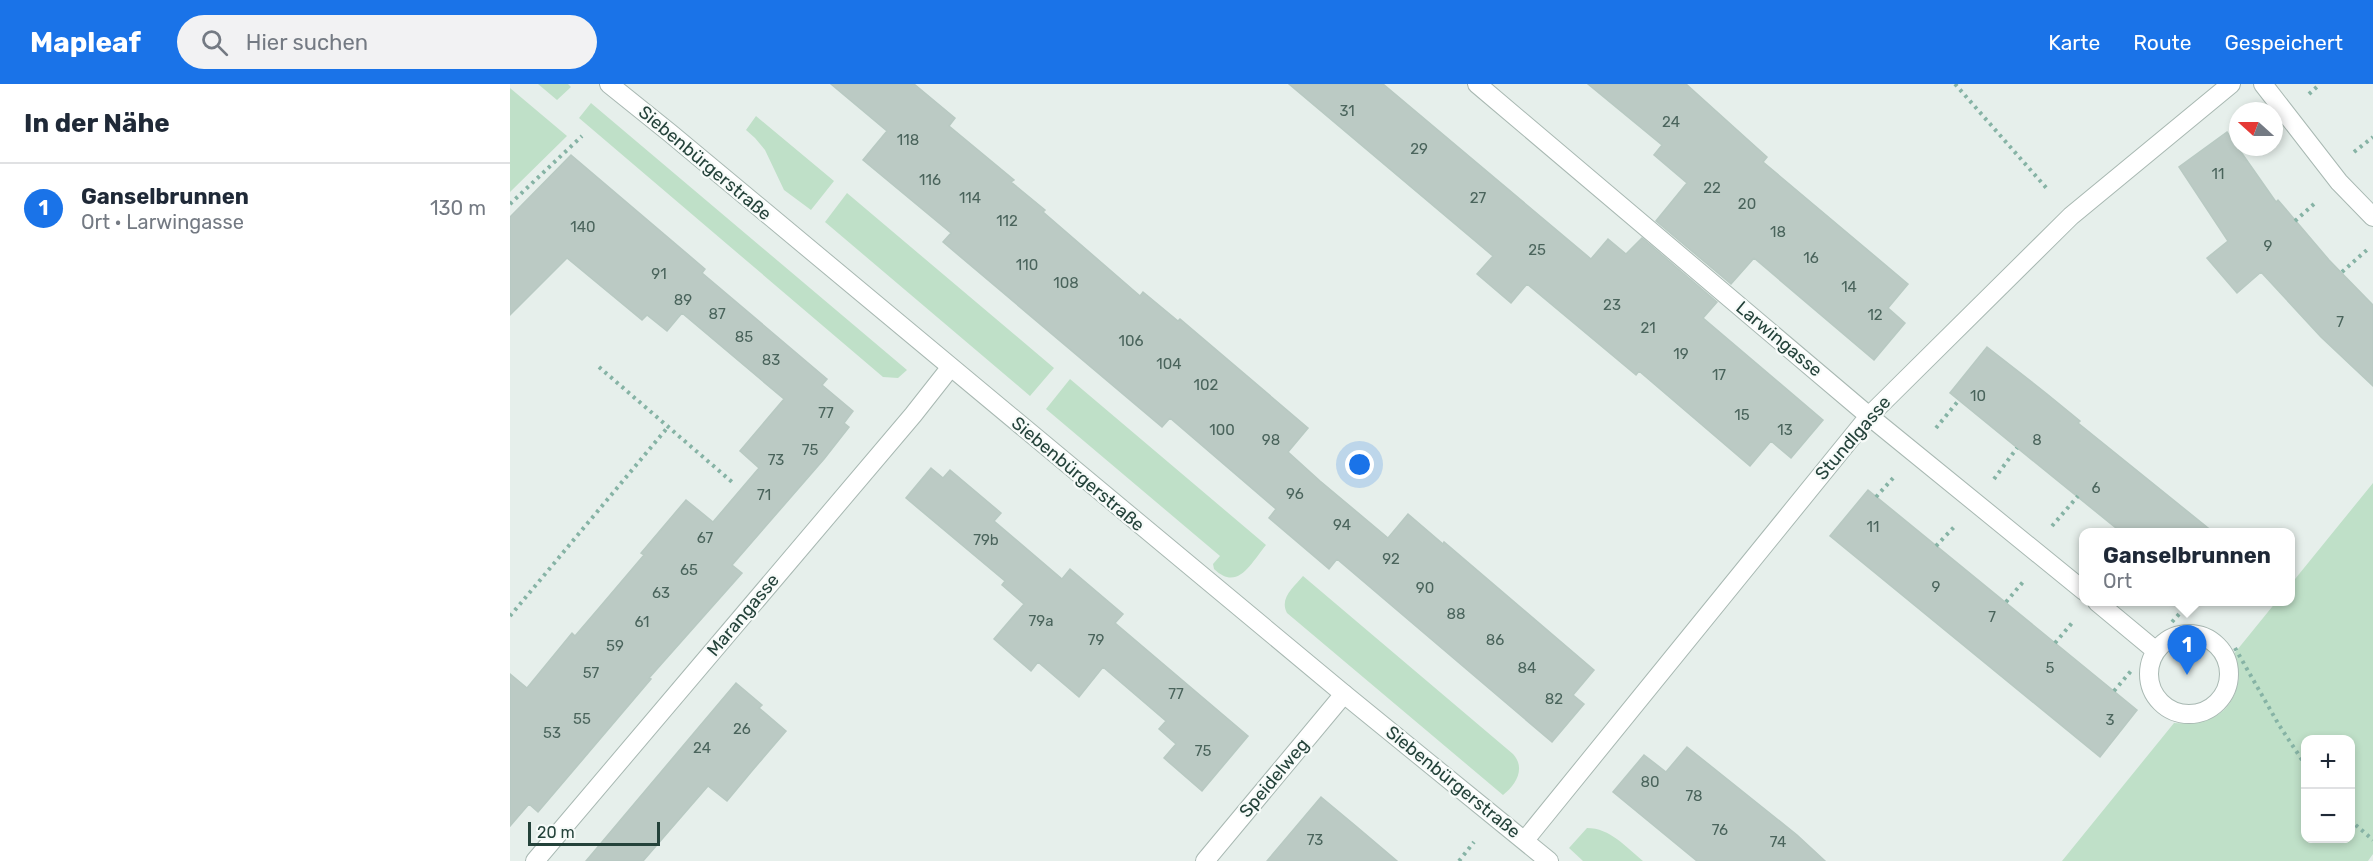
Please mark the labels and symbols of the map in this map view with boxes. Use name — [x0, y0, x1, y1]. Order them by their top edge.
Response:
street label: Siebenbürgerstraße — [634, 101, 776, 225]
house number: 31 — [1339, 102, 1355, 120]
north arrow — [2229, 102, 2283, 156]
house number: 24 — [1662, 113, 1680, 131]
house number: 118 — [897, 131, 919, 149]
house number: 29 — [1410, 140, 1428, 158]
house number: 11 — [2212, 165, 2224, 183]
house number: 116 — [919, 171, 941, 189]
house number: 22 — [1703, 179, 1721, 197]
house number: 114 — [959, 189, 981, 207]
house number: 27 — [1470, 189, 1487, 207]
house number: 20 — [1738, 195, 1756, 213]
house number: 112 — [996, 212, 1018, 230]
house number: 140 — [570, 218, 596, 236]
house number: 18 — [1770, 223, 1786, 241]
house number: 9 — [2264, 237, 2273, 255]
house number: 25 — [1528, 241, 1546, 259]
house number: 16 — [1803, 249, 1819, 267]
house number: 110 — [1016, 256, 1038, 274]
house number: 91 — [651, 265, 667, 283]
house number: 108 — [1053, 274, 1079, 292]
house number: 14 — [1841, 278, 1857, 296]
house number: 89 — [674, 291, 692, 309]
house number: 23 — [1603, 296, 1621, 314]
street label: Larwingasse — [1731, 297, 1827, 381]
house number: 87 — [708, 305, 726, 323]
house number: 12 — [1867, 306, 1883, 324]
house number: 7 — [2336, 313, 2344, 331]
house number: 21 — [1640, 319, 1656, 337]
house number: 85 — [735, 328, 753, 346]
house number: 106 — [1119, 332, 1144, 350]
house number: 19 — [1673, 345, 1689, 363]
house number: 83 — [762, 351, 780, 369]
house number: 104 — [1156, 355, 1182, 373]
house number: 17 — [1712, 366, 1726, 384]
house number: 102 — [1194, 376, 1219, 394]
house number: 10 — [1970, 387, 1986, 405]
street label: Stundlgasse — [1811, 391, 1895, 485]
house number: 77 — [818, 404, 834, 422]
house number: 15 — [1734, 406, 1750, 424]
street label: Siebenbürgerstraße — [1007, 412, 1149, 536]
house number: 100 — [1209, 421, 1235, 439]
house number: 13 — [1777, 421, 1793, 439]
house number: 98 — [1262, 431, 1280, 449]
house number: 8 — [2032, 431, 2042, 449]
house number: 75 — [802, 441, 818, 459]
your location — [1345, 450, 1374, 479]
house number: 73 — [768, 451, 784, 469]
house number: 6 — [2091, 479, 2101, 497]
house number: 96 — [1286, 485, 1304, 503]
house number: 71 — [757, 486, 771, 504]
house number: 94 — [1333, 516, 1351, 534]
house number: 11 — [1867, 518, 1879, 536]
house number: 67 — [697, 529, 713, 547]
house number: 79b — [973, 531, 999, 549]
house number: 92 — [1382, 550, 1400, 568]
house number: 65 — [680, 561, 698, 579]
street label: Marangasse — [702, 569, 784, 661]
house number: 9 — [1932, 578, 1941, 596]
house number: 90 — [1416, 579, 1434, 597]
house number: 63 — [652, 584, 670, 602]
house number: 88 — [1446, 605, 1466, 623]
house number: 7 — [1988, 608, 1996, 626]
house number: 79a — [1029, 612, 1053, 630]
house number: 61 — [634, 613, 650, 631]
pin: 1 — [2168, 626, 2206, 675]
house number: 79 — [1088, 631, 1104, 649]
house number: 86 — [1486, 631, 1504, 649]
house number: 59 — [606, 637, 624, 655]
house number: 84 — [1518, 659, 1536, 677]
house number: 5 — [2046, 659, 2055, 677]
house number: 57 — [583, 664, 600, 682]
house number: 77 — [1168, 685, 1184, 703]
house number: 82 — [1545, 690, 1563, 708]
house number: 55 — [573, 710, 591, 728]
house number: 3 — [2105, 711, 2115, 729]
house number: 26 — [733, 720, 751, 738]
street label: Siebenbürgerstraße — [1381, 721, 1525, 843]
house number: 53 — [543, 724, 561, 742]
street label: Speidelweg — [1235, 734, 1313, 822]
house number: 24 — [693, 739, 711, 757]
house number: 75 — [1195, 742, 1211, 760]
house number: 80 — [1640, 773, 1660, 791]
house number: 78 — [1685, 787, 1703, 805]
scale bar — [528, 819, 660, 846]
house number: 76 — [1712, 821, 1728, 839]
house number: 73 — [1307, 831, 1323, 849]
house number: 74 — [1770, 833, 1786, 851]

